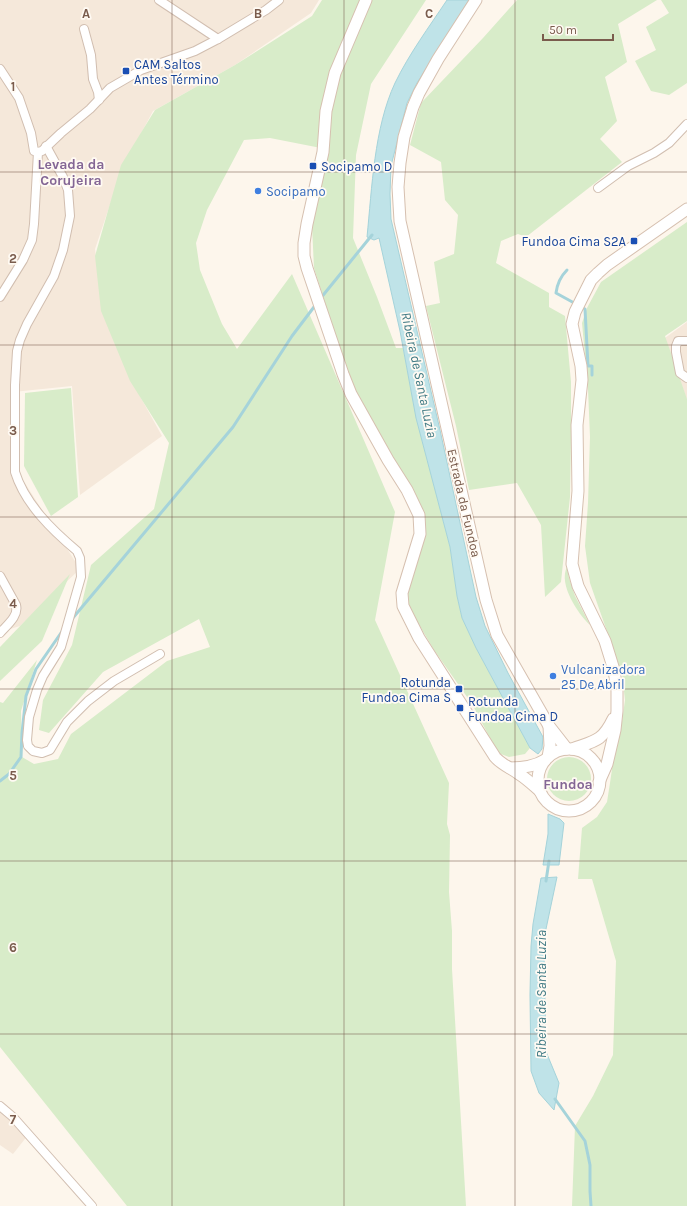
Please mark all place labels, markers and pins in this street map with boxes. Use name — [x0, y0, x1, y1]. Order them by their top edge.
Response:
place label: CAM Saltos Antes Término — [134, 57, 219, 87]
marker: CAM Saltos Antes Término — [121, 66, 131, 76]
place label: Socipamo D — [321, 159, 392, 174]
marker: Socipamo D — [308, 161, 318, 171]
place label: Socipamo — [266, 184, 326, 199]
marker: Socipamo — [253, 186, 263, 196]
place label: Fundoa Cima S2A — [522, 234, 627, 249]
marker: Fundoa Cima S2A — [629, 236, 639, 246]
place label: Vulcanizadora 25 De Abril — [561, 662, 645, 692]
marker: Vulcanizadora 25 De Abril — [548, 671, 558, 681]
place label: Rotunda Fundoa Cima S — [362, 675, 451, 705]
marker: Rotunda Fundoa Cima S — [454, 684, 464, 694]
place label: Rotunda Fundoa Cima D — [468, 694, 558, 724]
marker: Rotunda Fundoa Cima D — [455, 703, 465, 713]

